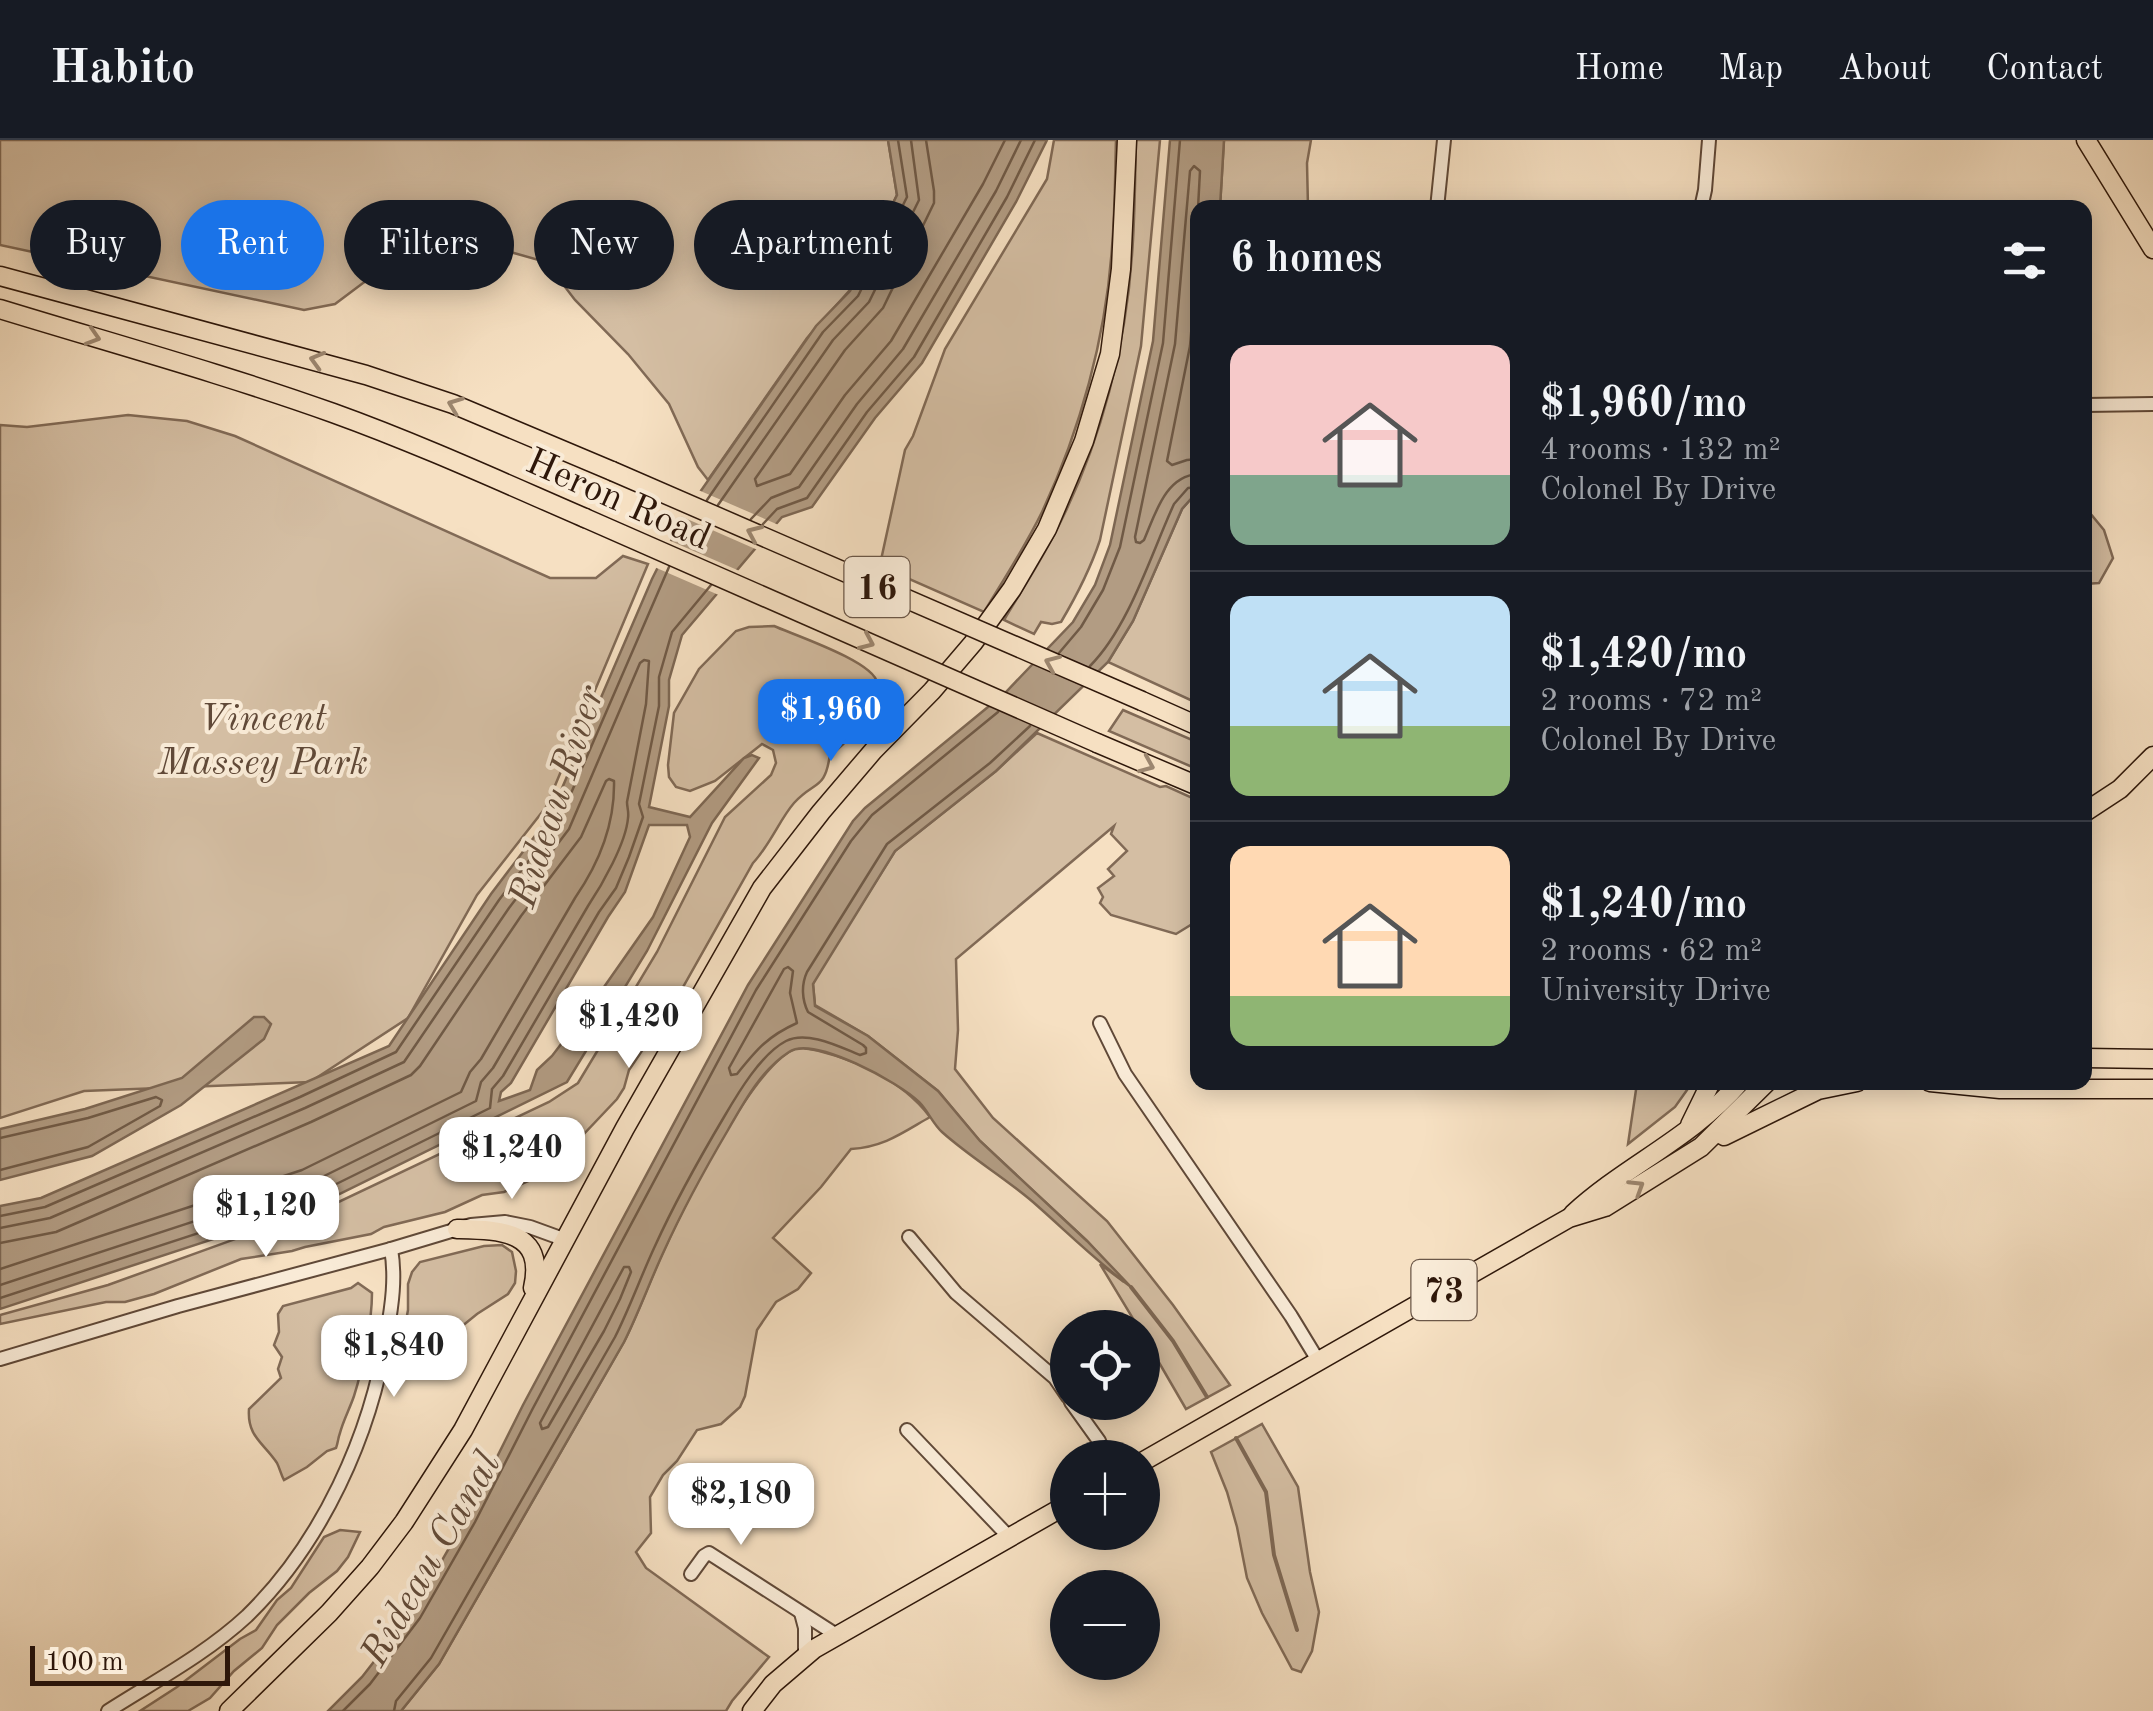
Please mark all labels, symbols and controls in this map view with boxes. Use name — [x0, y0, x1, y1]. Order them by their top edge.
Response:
text: Habito — [50, 45, 195, 93]
text: Home — [1575, 52, 1664, 87]
text: Map — [1719, 52, 1783, 87]
text: About — [1838, 52, 1931, 87]
text: Contact — [1986, 52, 2103, 87]
chip: Buy — [30, 200, 161, 290]
chip: Rent — [181, 200, 324, 290]
chip: Filters — [344, 200, 514, 290]
chip: New — [534, 200, 674, 290]
chip: Apartment — [694, 200, 928, 290]
icon: filters — [1997, 233, 2052, 288]
text: 6 homes — [1230, 239, 1382, 281]
one-way arrow — [84, 325, 101, 346]
one-way arrow — [308, 351, 326, 372]
text: $1,960/mo — [1540, 384, 1747, 426]
icon: home — [1310, 385, 1430, 505]
one-way arrow — [447, 397, 464, 417]
text: 4 rooms · 132 m² — [1540, 435, 1781, 467]
street label: Heron Road — [520, 443, 716, 558]
text: Colonel By Drive — [1540, 475, 1776, 507]
one-way arrow — [746, 525, 764, 545]
road number: 16 — [844, 557, 910, 617]
one-way arrow — [857, 630, 875, 650]
text: $1,420/mo — [1540, 635, 1747, 677]
icon: home — [1310, 636, 1430, 756]
one-way arrow — [1044, 655, 1062, 675]
pin: $1,960 — [750, 679, 912, 764]
water label: Rideau River — [504, 681, 614, 914]
text: 2 rooms · 72 m² — [1540, 686, 1762, 718]
text: $1,960 — [780, 695, 882, 727]
park label: Vincent Massey Park — [157, 701, 368, 783]
text: Colonel By Drive — [1540, 726, 1776, 758]
one-way arrow — [1137, 753, 1155, 773]
text: $1,240/mo — [1540, 885, 1747, 927]
icon: home — [1310, 886, 1430, 1006]
text: 2 rooms · 62 m² — [1540, 936, 1762, 968]
text: University Drive — [1540, 976, 1771, 1008]
pin: $1,420 — [548, 986, 710, 1071]
text: $1,420 — [578, 1002, 680, 1034]
pin: $1,240 — [431, 1117, 593, 1202]
text: $1,240 — [461, 1133, 563, 1165]
pin: $1,120 — [185, 1175, 347, 1260]
one-way arrow — [1626, 1180, 1644, 1199]
text: $1,120 — [215, 1191, 317, 1223]
road number: 73 — [1412, 1260, 1476, 1320]
map controls — [1050, 1310, 1160, 1680]
button: locate — [1050, 1310, 1160, 1420]
pin: $1,840 — [313, 1315, 475, 1400]
text: $1,840 — [343, 1331, 445, 1363]
button: + — [1050, 1440, 1160, 1550]
water label: Rideau Canal — [355, 1446, 510, 1675]
pin: $2,180 — [660, 1463, 822, 1548]
text: $2,180 — [690, 1479, 792, 1511]
button: − — [1050, 1570, 1160, 1680]
scale bar — [30, 1641, 230, 1686]
text: 100 m — [45, 1649, 124, 1677]

